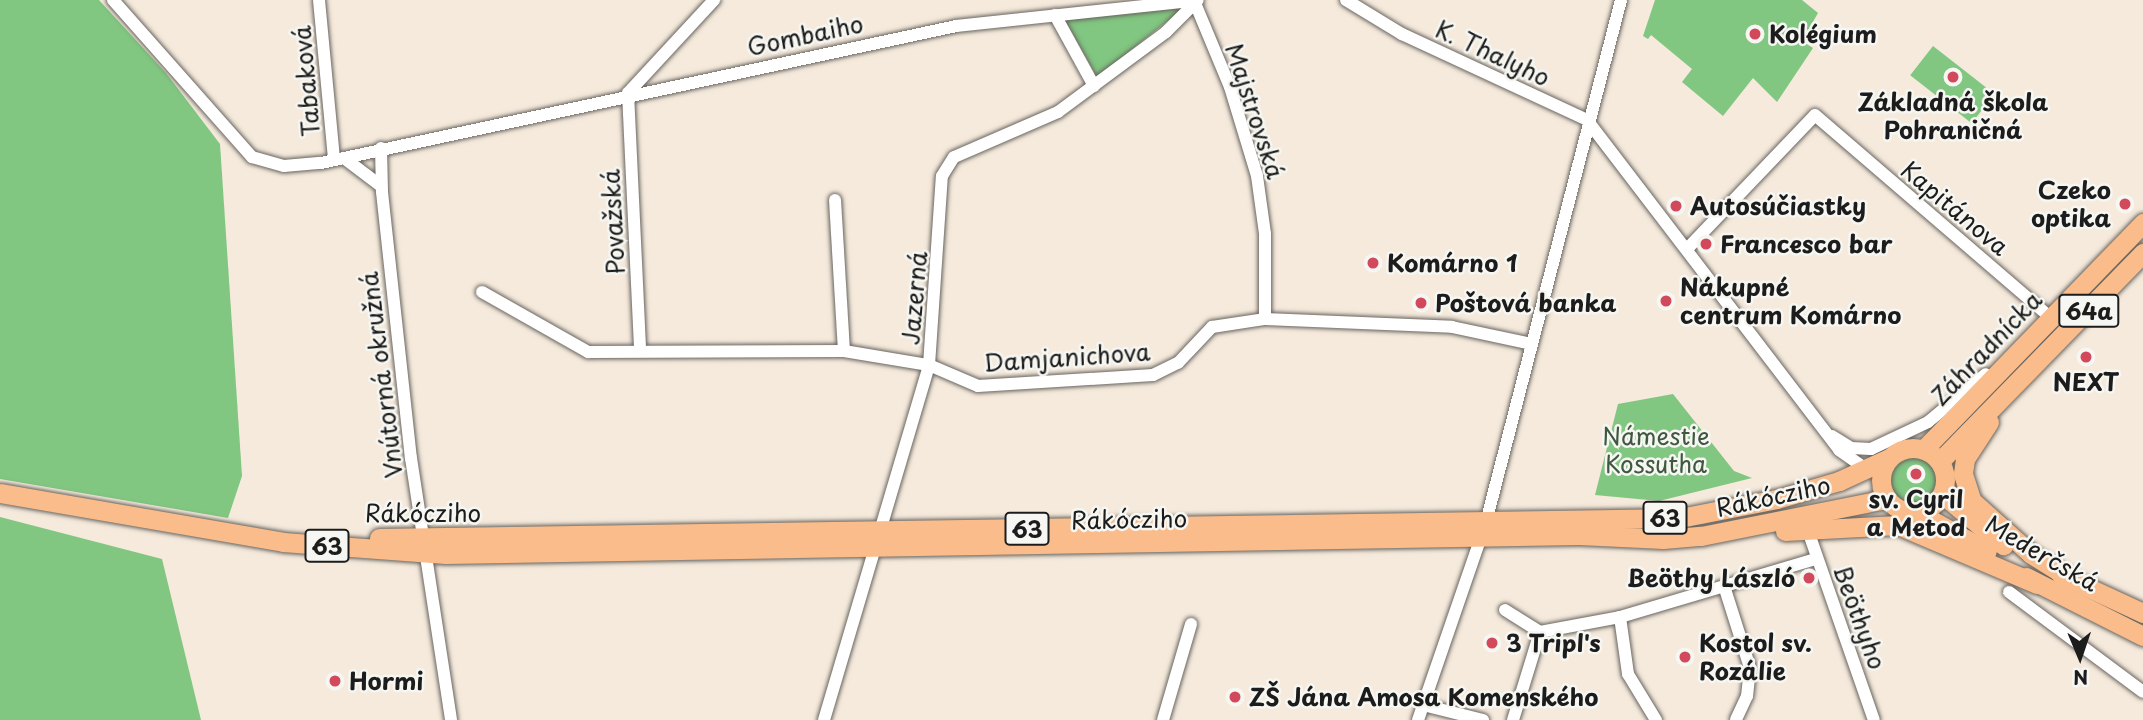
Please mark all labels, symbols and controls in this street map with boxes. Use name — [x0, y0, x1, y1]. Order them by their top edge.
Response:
street label: Gombaiho — [744, 9, 866, 61]
street label: K. Thalyho — [1431, 14, 1555, 92]
place label: Kolégium — [1769, 20, 1877, 48]
street label: Tabaková — [287, 24, 325, 138]
marker: Kolégium — [1747, 26, 1763, 42]
street label: Majstrovská — [1220, 40, 1290, 182]
marker: Základná škola Pohraničná — [1945, 69, 1961, 85]
place label: Základná škola Pohraničná — [1858, 88, 2048, 144]
street label: Kapitánova — [1895, 155, 2015, 261]
street label: Považská — [596, 168, 630, 276]
place label: Czeko optika — [2031, 176, 2111, 232]
place label: Autosúčiastky — [1690, 192, 1866, 220]
marker: Czeko optika — [2117, 196, 2133, 212]
marker: Autosúčiastky — [1668, 198, 1684, 214]
place label: Francesco bar — [1720, 230, 1891, 258]
marker: Francesco bar — [1698, 236, 1714, 252]
place label: Komárno 1 — [1387, 249, 1518, 277]
street label: Jazerná — [896, 250, 932, 346]
marker: Komárno 1 — [1365, 255, 1381, 271]
street label: Vnútorná okružná — [354, 271, 408, 479]
place label: Nákupné centrum Komárno — [1680, 273, 1901, 329]
street label: Záhradnícka — [1925, 285, 2047, 411]
place label: Poštová banka — [1435, 289, 1616, 317]
road number: 64a — [2058, 292, 2120, 330]
marker: Nákupné centrum Komárno — [1658, 293, 1674, 309]
marker: Poštová banka — [1413, 295, 1429, 311]
street label: Damjanichova — [983, 337, 1151, 377]
marker: NEXT — [2078, 349, 2094, 365]
place label: NEXT — [2053, 368, 2119, 396]
park label: Námestie Kossutha — [1602, 422, 1710, 478]
marker: sv. Cyril a Metod — [1908, 466, 1924, 482]
street label: Rákócziho — [1713, 470, 1833, 522]
place label: sv. Cyril a Metod — [1866, 485, 1966, 541]
road number: 63 — [1642, 498, 1688, 538]
street label: Rákócziho — [365, 499, 481, 527]
street label: Rákócziho — [1071, 504, 1187, 534]
road number: 63 — [1004, 509, 1050, 548]
street label: Mederčská — [1980, 509, 2104, 597]
road number: 63 — [304, 526, 350, 566]
street label: Beöthyho — [1828, 561, 1892, 673]
place label: Beöthy László — [1626, 564, 1795, 592]
marker: Beöthy László — [1801, 570, 1817, 586]
north arrow — [2045, 622, 2115, 692]
place label: 3 Tripl's — [1506, 629, 1602, 657]
place label: Kostol sv. Rozálie — [1699, 629, 1813, 685]
marker: 3 Tripl's — [1484, 635, 1500, 651]
marker: Kostol sv. Rozálie — [1677, 649, 1693, 665]
text: N — [2073, 664, 2089, 692]
place label: Hormi — [349, 667, 423, 695]
marker: Hormi — [327, 673, 343, 689]
place label: ZŠ Jána Amosa Komenského — [1249, 683, 1598, 711]
marker: ZŠ Jána Amosa Komenského — [1227, 689, 1243, 705]

